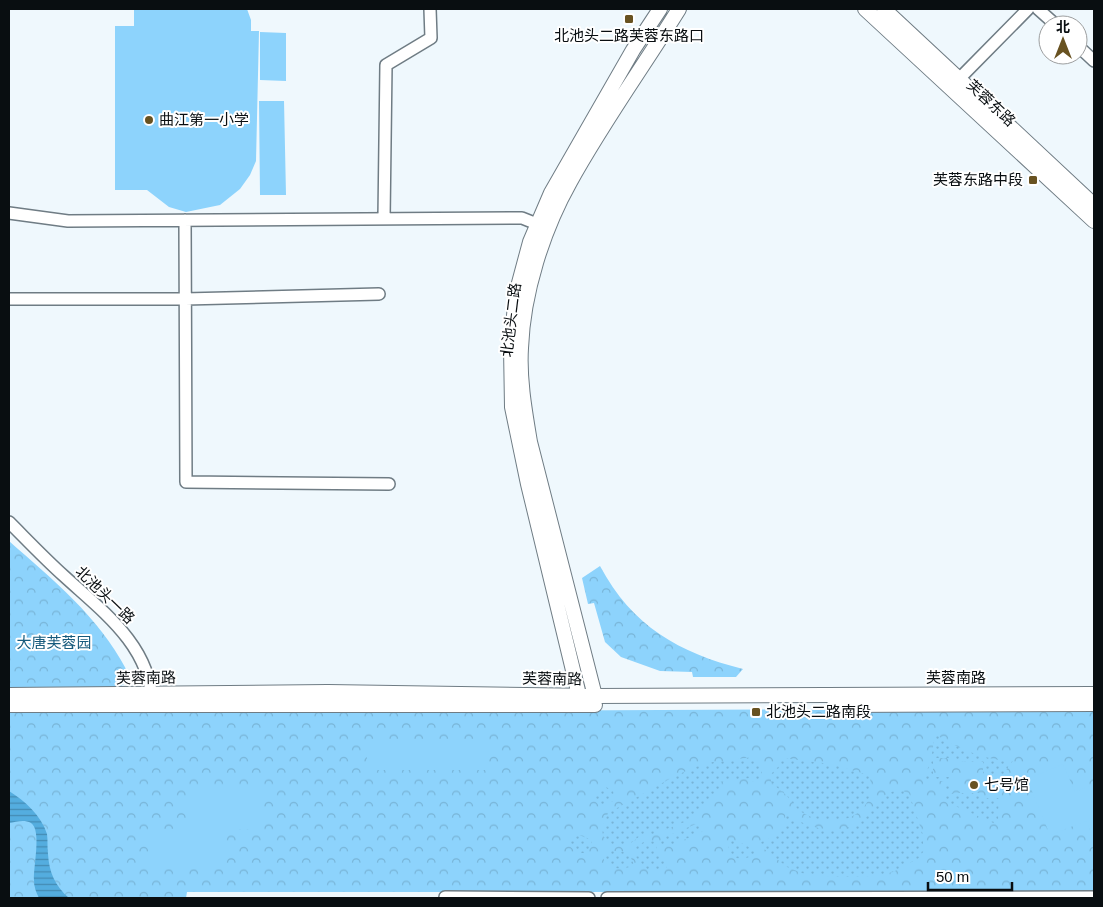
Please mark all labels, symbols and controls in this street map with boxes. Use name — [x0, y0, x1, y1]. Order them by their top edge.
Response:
marker: 北池头二路芙蓉东路口 — [623, 13, 635, 25]
north arrow — [1038, 15, 1088, 65]
text: 北 — [1056, 19, 1070, 35]
place label: 北池头二路芙蓉东路口 — [554, 27, 704, 44]
street label: 芙蓉东路 — [964, 76, 1019, 129]
place label: 曲江第一小学 — [159, 111, 249, 128]
marker: 曲江第一小学 — [143, 114, 155, 126]
place label: 芙蓉东路中段 — [933, 171, 1023, 188]
marker: 芙蓉东路中段 — [1027, 174, 1039, 186]
street label: 北池头二路 — [497, 282, 524, 358]
street label: 北池头一路 — [72, 562, 138, 627]
park label: 大唐芙蓉园 — [16, 634, 92, 651]
street label: 芙蓉南路 — [116, 668, 176, 687]
street label: 芙蓉南路 — [522, 669, 582, 688]
street label: 芙蓉南路 — [926, 669, 986, 686]
place label: 北池头二路南段 — [766, 703, 871, 720]
marker: 北池头二路南段 — [750, 706, 762, 718]
place label: 七号馆 — [984, 776, 1029, 793]
marker: 七号馆 — [968, 779, 980, 791]
scale bar — [928, 860, 1012, 892]
text: 50 m — [936, 868, 969, 885]

